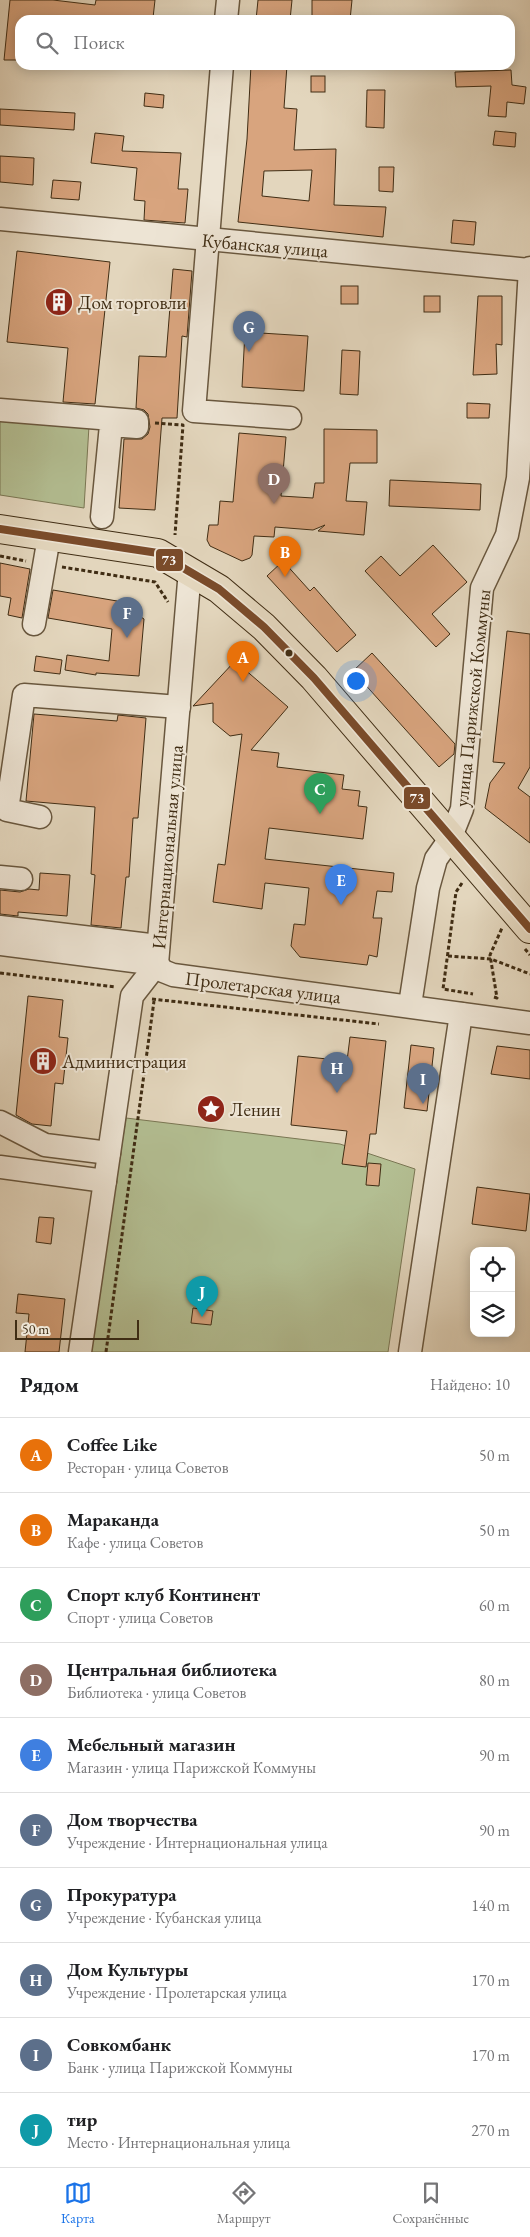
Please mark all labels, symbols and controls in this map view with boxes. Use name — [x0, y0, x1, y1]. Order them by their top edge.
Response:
search box — [15, 15, 515, 70]
icon: search — [33, 29, 61, 57]
text: Поиск — [73, 30, 125, 55]
street label: Кубанская улица — [201, 228, 330, 264]
building icon: Дом торговли — [44, 287, 74, 317]
place label: Дом торговли — [78, 290, 186, 315]
pin: G — [233, 311, 265, 352]
pin: D — [258, 463, 290, 504]
pin: B — [269, 536, 301, 577]
line badge: 73 — [155, 548, 184, 572]
text: 73 — [162, 551, 176, 569]
street label: улица Парижской Коммуны — [449, 588, 496, 808]
pin: F — [111, 597, 143, 638]
pin: A — [227, 641, 259, 682]
unlabelled marker — [284, 648, 294, 658]
your location — [343, 668, 369, 694]
street label: Интернациональная улица — [146, 743, 189, 950]
pin: C — [304, 773, 336, 814]
line badge: 73 — [403, 786, 431, 810]
text: 73 — [410, 789, 424, 807]
pin: E — [325, 864, 357, 905]
street label: Пролетарская улица — [184, 966, 343, 1010]
building icon: Администрация — [28, 1046, 58, 1076]
place label: Администрация — [61, 1049, 187, 1074]
pin: H — [321, 1052, 353, 1093]
pin: I — [407, 1063, 439, 1104]
place icon: Ленин — [196, 1094, 226, 1124]
place label: Ленин — [230, 1097, 281, 1122]
map controls — [470, 1247, 515, 1337]
button: locate — [470, 1247, 515, 1292]
pin: J — [186, 1276, 218, 1317]
button: layers — [470, 1292, 515, 1337]
scale bar — [15, 1317, 139, 1340]
text: 50 m — [22, 1320, 49, 1338]
text: Рядом — [20, 1371, 79, 1398]
text: Найдено: 10 — [430, 1374, 510, 1395]
text: Coffee Like — [67, 1432, 157, 1457]
text: A — [30, 1445, 42, 1466]
text: 50 m — [479, 1445, 510, 1466]
text: Ресторан · улица Советов — [67, 1457, 229, 1478]
text: Мараканда — [67, 1507, 159, 1532]
text: B — [31, 1520, 41, 1541]
text: 50 m — [479, 1520, 510, 1541]
text: Кафе · улица Советов — [67, 1532, 203, 1553]
text: Спорт клуб Континент — [67, 1582, 260, 1607]
text: C — [30, 1595, 42, 1616]
text: 60 m — [479, 1595, 510, 1616]
text: Спорт · улица Советов — [67, 1607, 213, 1628]
text: Центральная библиотека — [67, 1657, 277, 1682]
text: D — [30, 1670, 42, 1691]
text: 80 m — [479, 1670, 510, 1691]
text: Библиотека · улица Советов — [67, 1682, 246, 1703]
text: Мебельный магазин — [67, 1732, 236, 1757]
text: E — [31, 1745, 41, 1766]
text: 90 m — [479, 1745, 510, 1766]
text: Магазин · улица Парижской Коммуны — [67, 1757, 316, 1778]
text: Дом творчества — [67, 1807, 198, 1832]
text: F — [32, 1820, 40, 1841]
text: 90 m — [479, 1820, 510, 1841]
text: Учреждение · Интернациональная улица — [67, 1832, 328, 1853]
text: Прокуратура — [67, 1882, 177, 1907]
text: G — [30, 1895, 42, 1916]
text: 140 m — [471, 1895, 510, 1916]
text: Учреждение · Кубанская улица — [67, 1907, 262, 1928]
text: Дом Культуры — [67, 1957, 189, 1982]
text: H — [30, 1970, 42, 1991]
text: 170 m — [471, 1970, 510, 1991]
text: Учреждение · Пролетарская улица — [67, 1982, 287, 2003]
text: Совкомбанк — [67, 2032, 171, 2057]
text: I — [33, 2045, 39, 2066]
text: 170 m — [471, 2045, 510, 2066]
text: Банк · улица Парижской Коммуны — [67, 2057, 293, 2078]
text: тир — [67, 2107, 97, 2132]
text: J — [33, 2120, 39, 2141]
text: 270 m — [471, 2120, 510, 2141]
text: Место · Интернациональная улица — [67, 2132, 290, 2153]
tab: Карта — [61, 2179, 95, 2227]
tab: Маршрут — [217, 2179, 270, 2227]
tab: Сохранённые — [393, 2179, 469, 2227]

